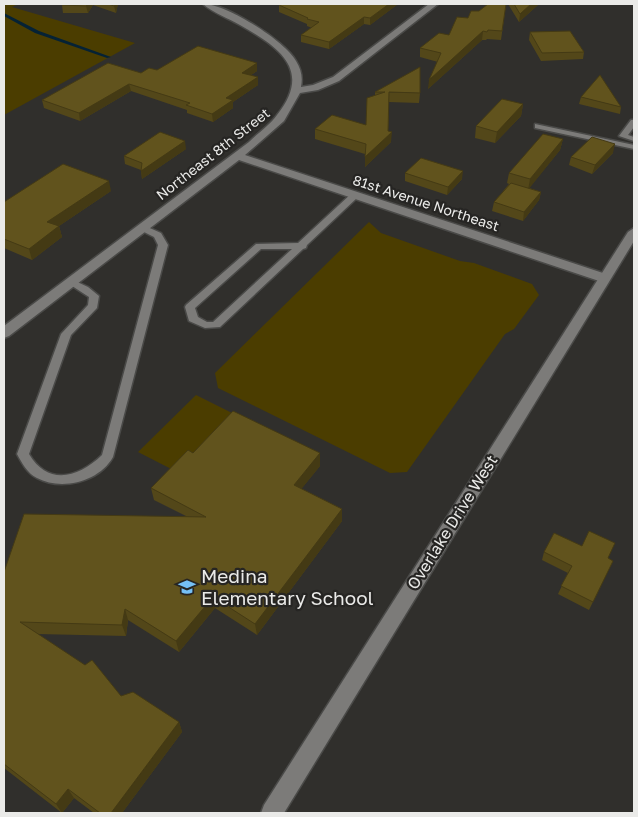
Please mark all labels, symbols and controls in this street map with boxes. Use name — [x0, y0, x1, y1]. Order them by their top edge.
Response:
street label: Northeast 8th Street — [153, 104, 273, 203]
street label: 81st Avenue Northeast — [351, 171, 501, 234]
street label: Overlake Drive West — [403, 451, 501, 593]
place label: Medina Elementary School — [201, 564, 374, 609]
school or university icon: Medina Elementary School — [177, 577, 197, 597]

